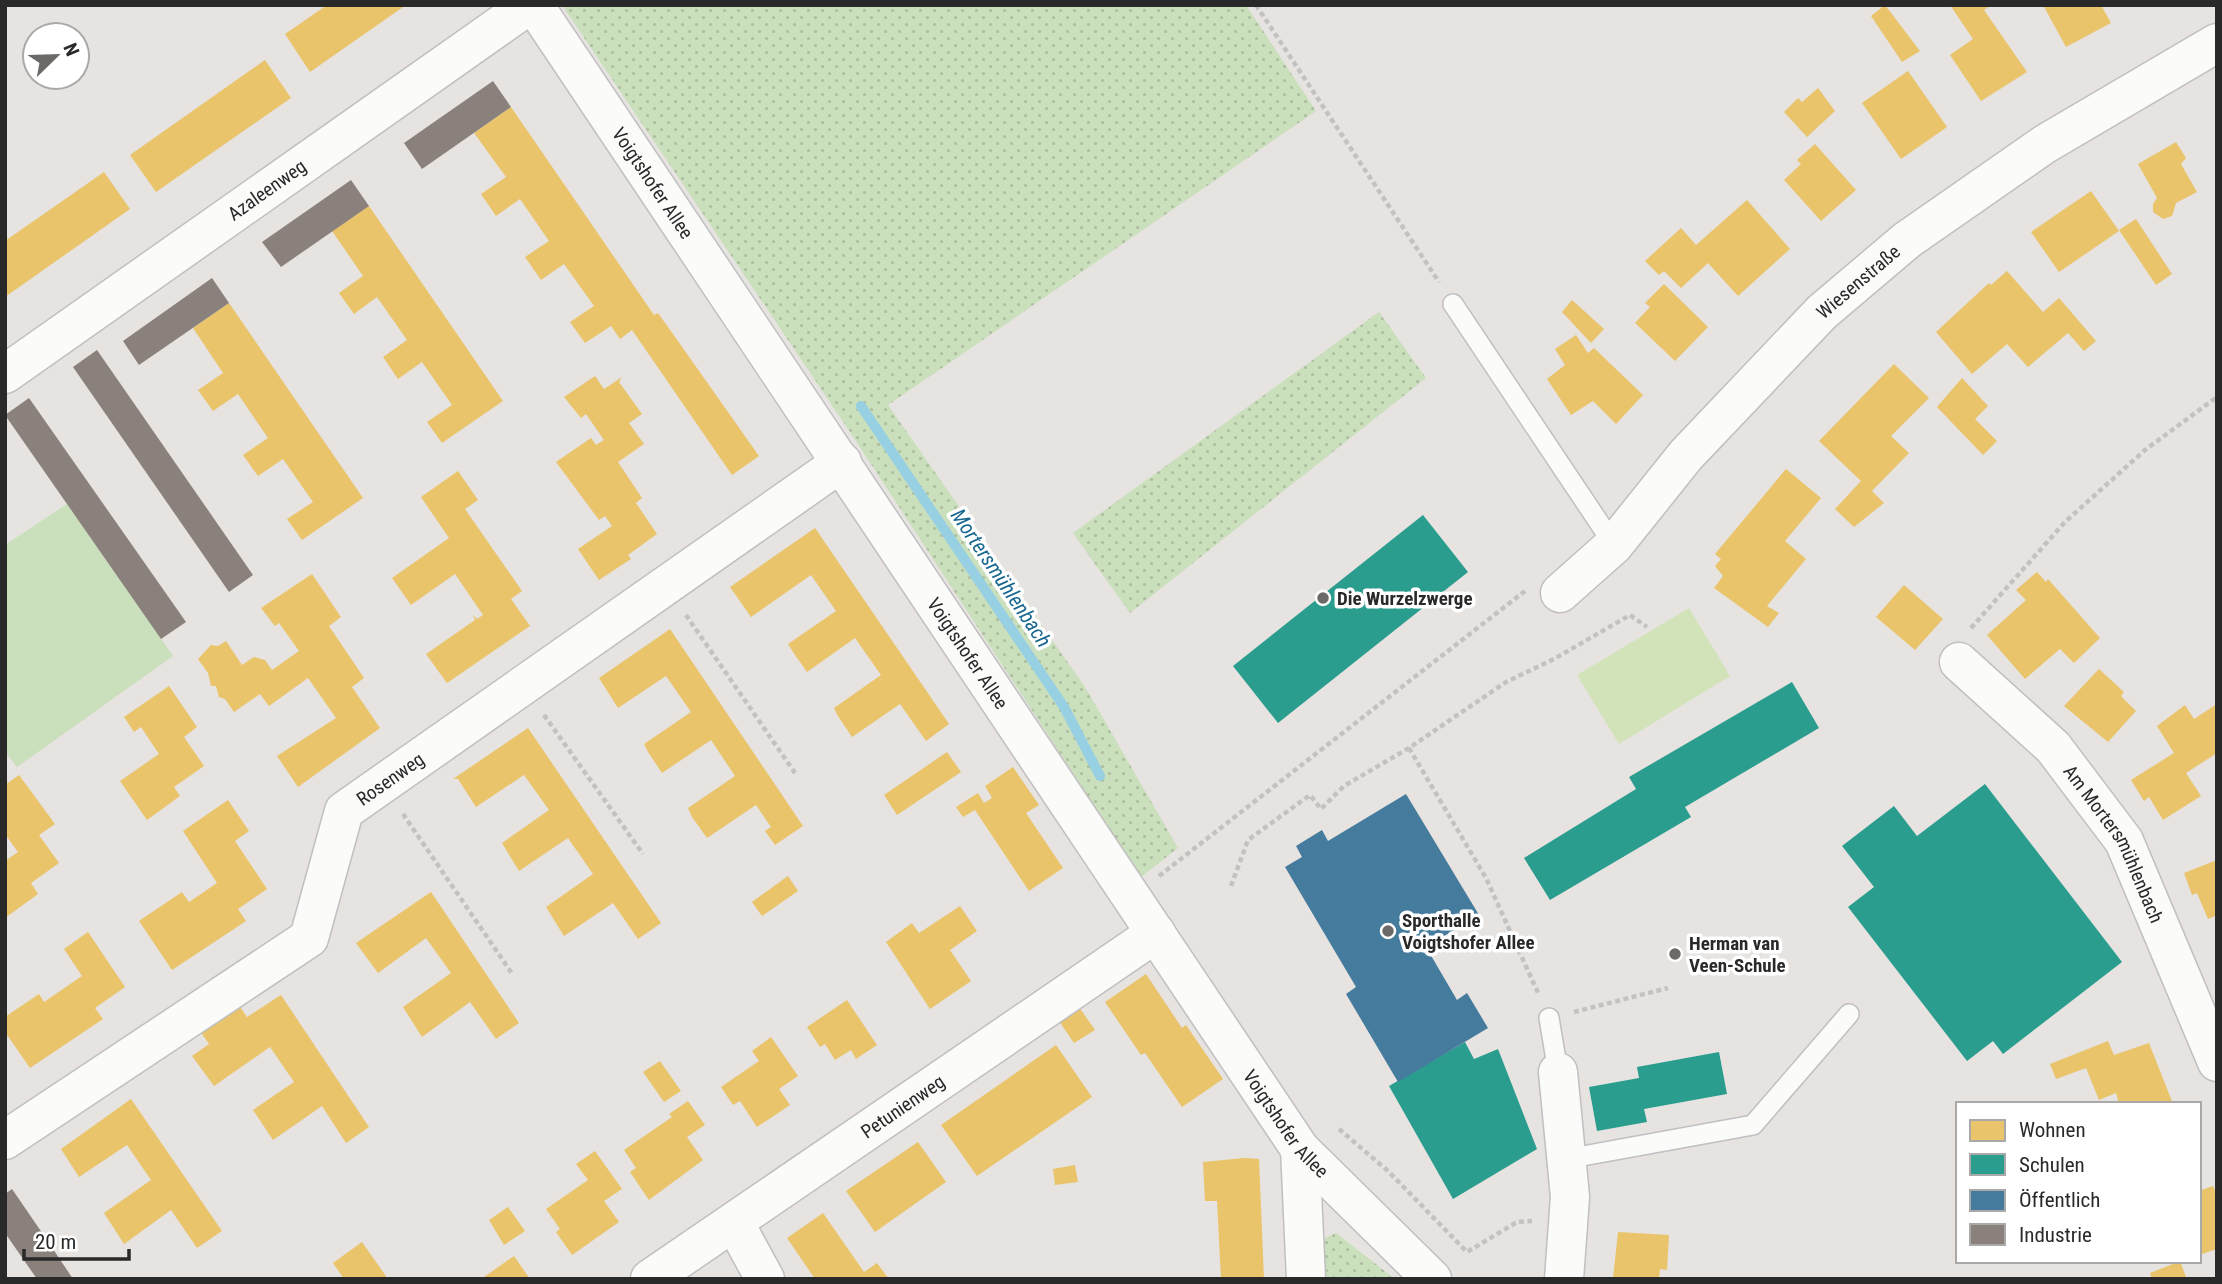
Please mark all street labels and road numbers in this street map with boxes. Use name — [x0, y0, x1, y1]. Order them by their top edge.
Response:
street label: Voigtshofer Allee — [607, 123, 698, 243]
street label: Azaleenweg — [223, 155, 311, 226]
street label: Wiesenstraße — [1812, 240, 1905, 324]
street label: Voigtshofer Allee — [922, 593, 1013, 713]
street label: Rosenweg — [352, 748, 429, 811]
street label: Am Mortersmühlenbach — [2059, 760, 2168, 926]
street label: Voigtshofer Allee — [1238, 1065, 1333, 1183]
street label: Petunienweg — [857, 1070, 949, 1143]

